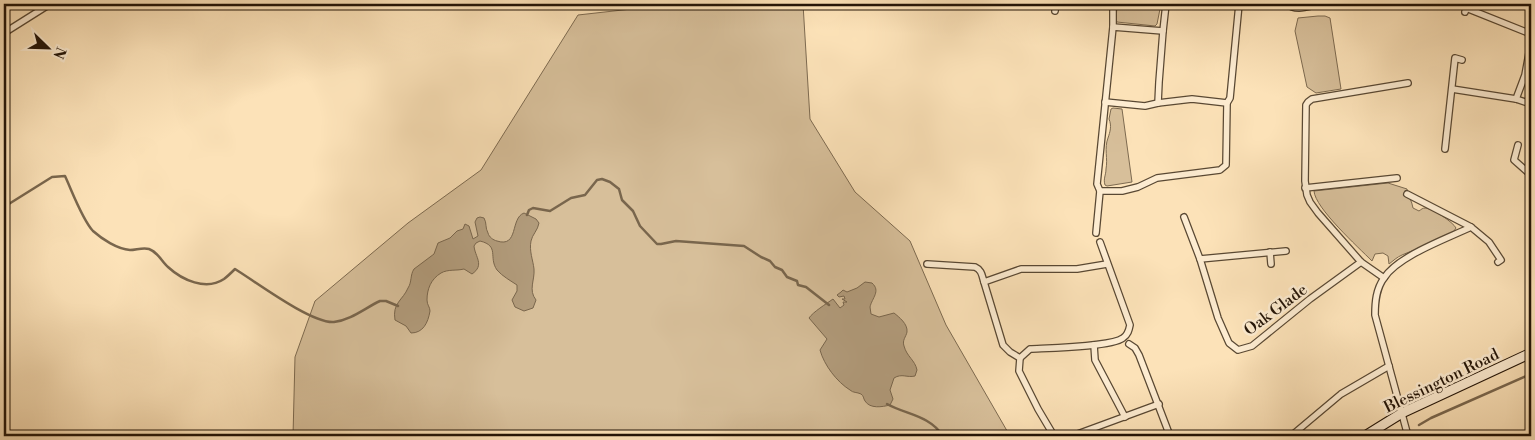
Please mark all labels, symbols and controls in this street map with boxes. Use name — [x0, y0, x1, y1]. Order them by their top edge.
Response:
north arrow — [22, 22, 72, 72]
text: N — [49, 44, 69, 61]
street label: Oak Glade — [1240, 280, 1311, 340]
street label: Blessington Road — [1380, 344, 1502, 418]

